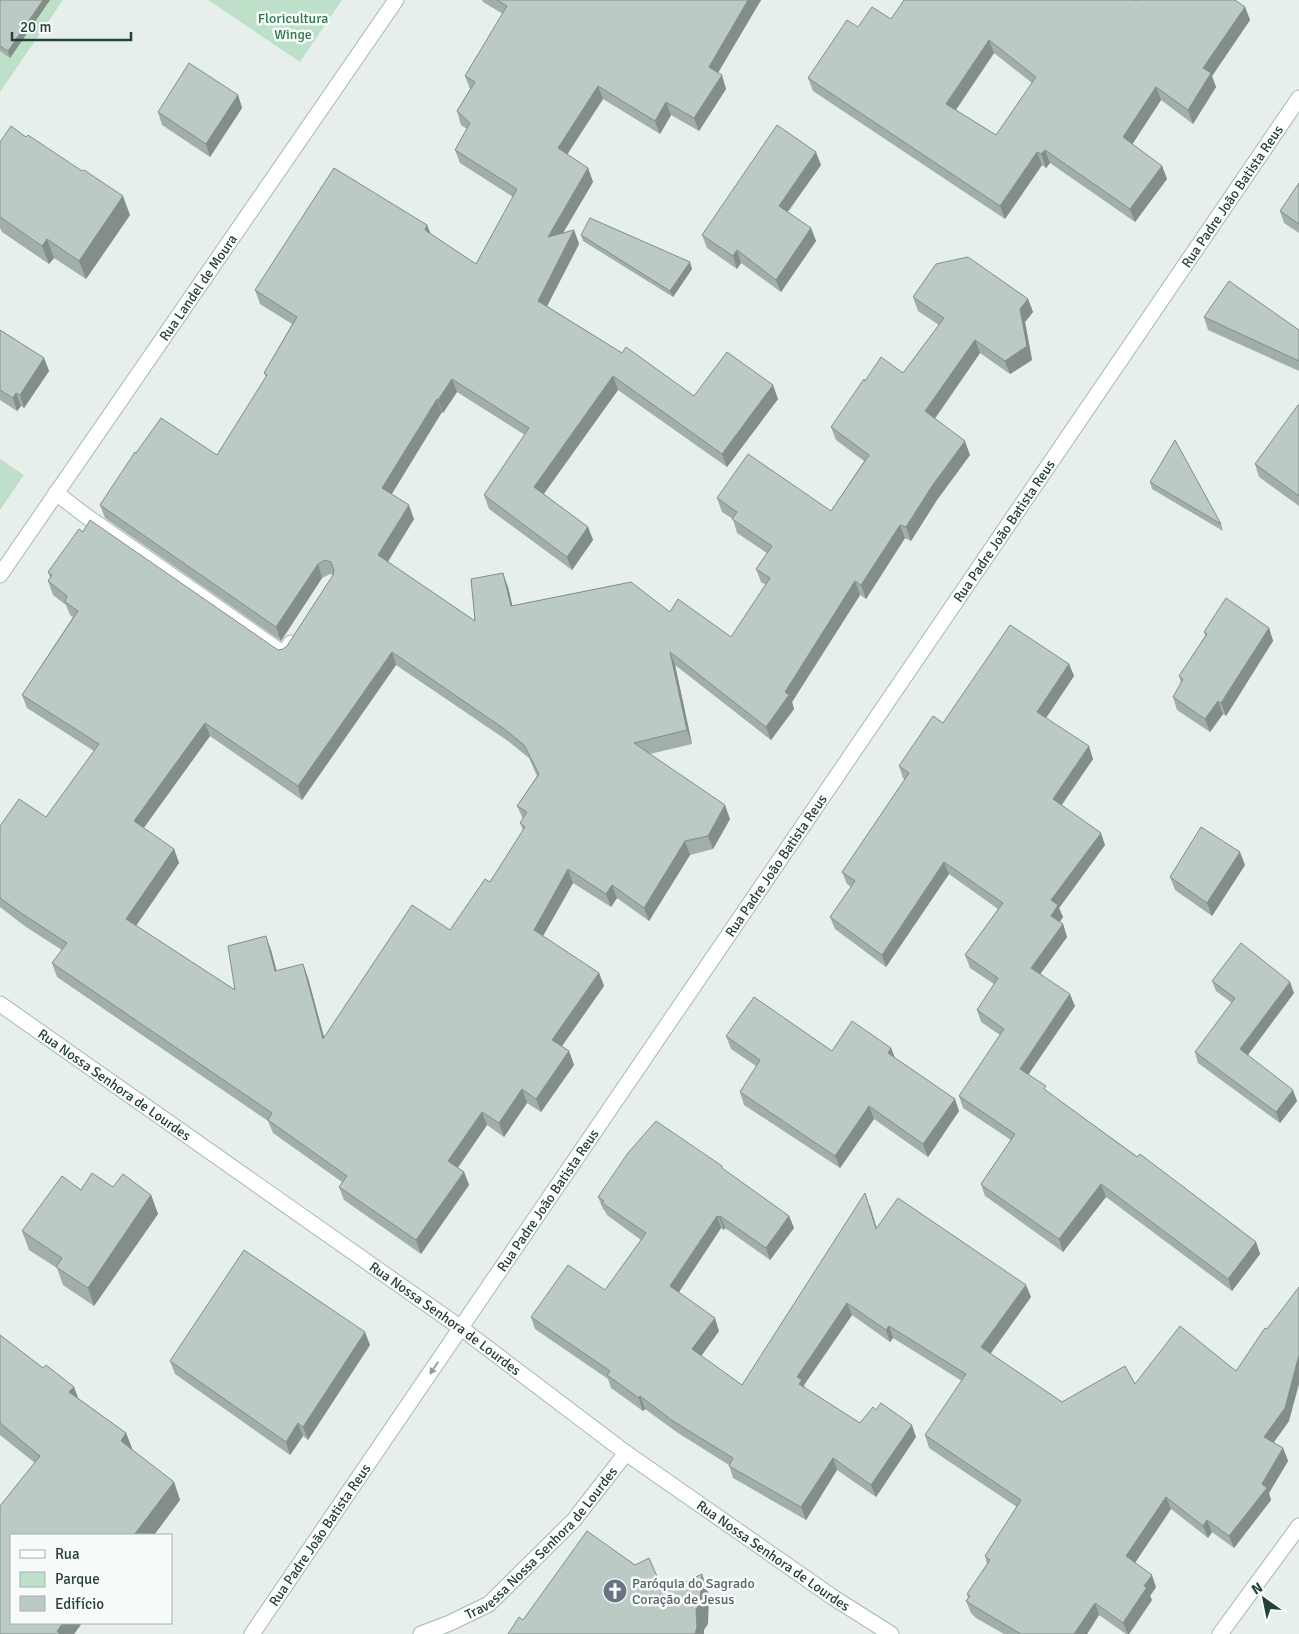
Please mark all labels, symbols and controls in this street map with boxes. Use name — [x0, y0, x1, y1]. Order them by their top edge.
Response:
scale bar — [12, 10, 131, 42]
park label: Floricultura Winge — [258, 10, 328, 43]
text: 20 m — [20, 18, 51, 36]
street label: Rua Padre João Batista Reus — [1178, 122, 1287, 271]
street label: Rua Landel de Moura — [156, 231, 241, 344]
street label: Rua Padre João Batista Reus — [950, 457, 1059, 606]
street label: Rua Padre João Batista Reus — [722, 791, 831, 940]
street label: Rua Nossa Senhora de Lourdes — [35, 1025, 194, 1144]
street label: Rua Padre João Batista Reus — [494, 1126, 603, 1275]
street label: Rua Nossa Senhora de Lourdes — [366, 1258, 524, 1379]
one-way arrow — [429, 1361, 439, 1375]
street label: Rua Padre João Batista Reus — [265, 1461, 375, 1610]
street label: Travessa Nossa Senhora de Lourdes — [462, 1463, 621, 1623]
street label: Rua Nossa Senhora de Lourdes — [693, 1497, 853, 1615]
legend — [10, 1534, 172, 1624]
text: Rua — [55, 1545, 80, 1563]
text: Parque — [55, 1570, 100, 1588]
north arrow — [1239, 1574, 1289, 1624]
place label: Paróquia do Sagrado Coração de Jesus — [632, 1575, 755, 1608]
church icon: Paróquia do Sagrado Coração de Jesus — [602, 1578, 628, 1604]
text: N — [1248, 1579, 1266, 1598]
text: Edifício — [55, 1595, 104, 1613]

